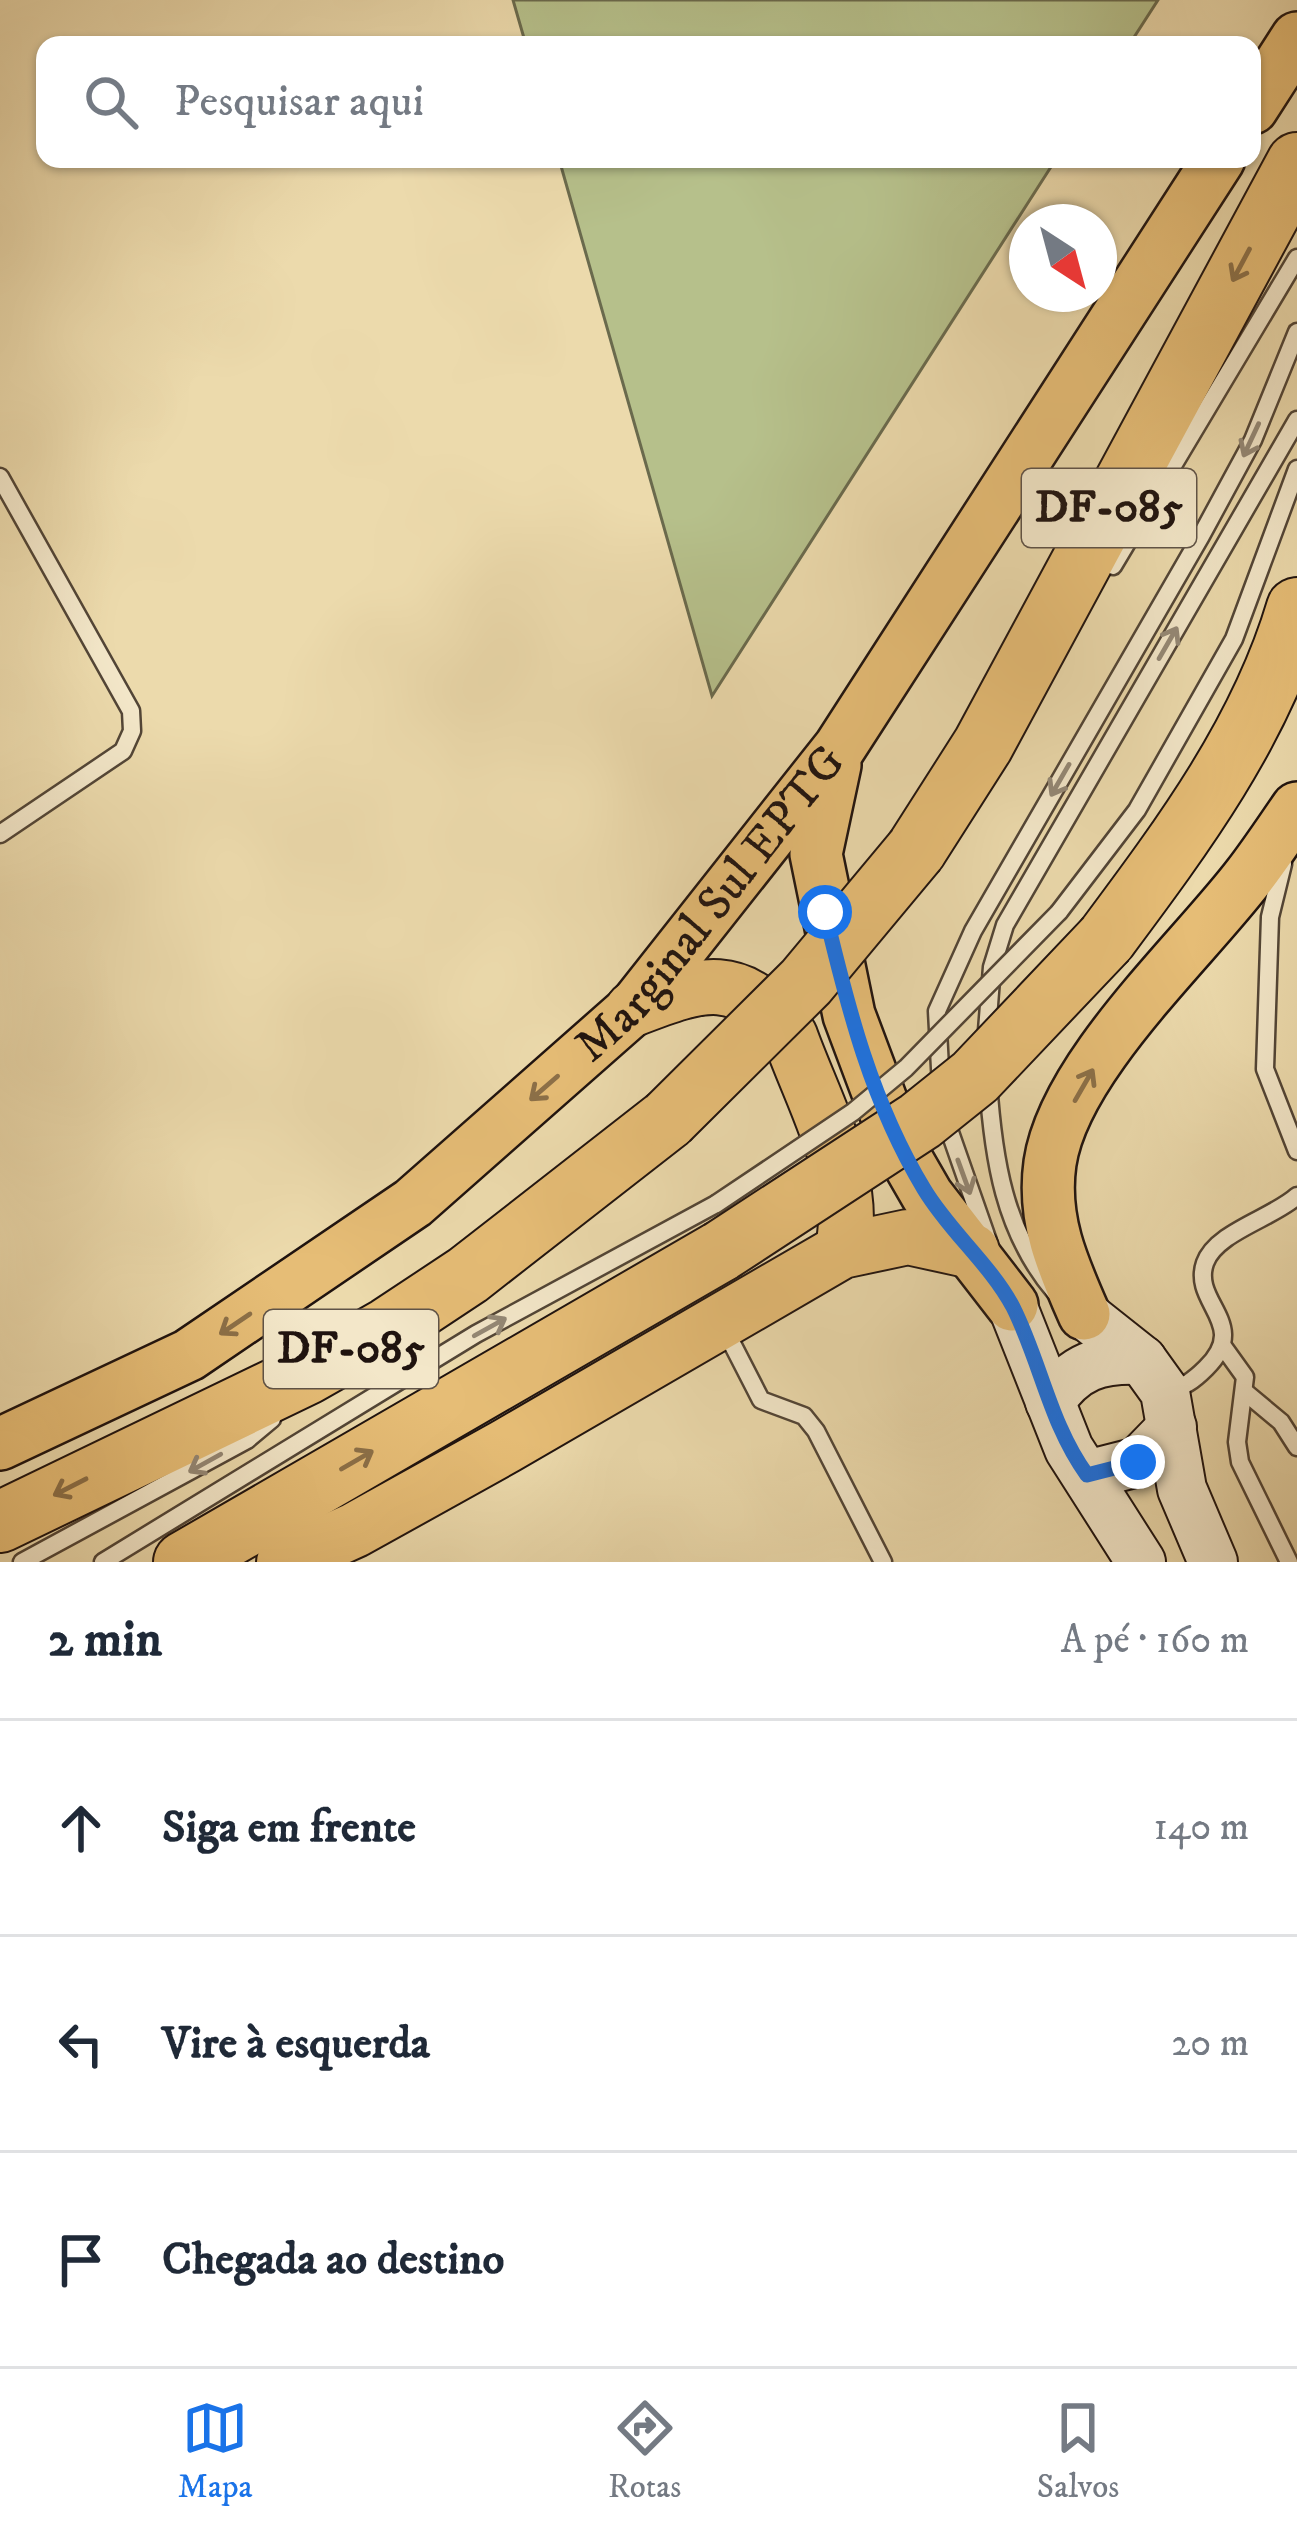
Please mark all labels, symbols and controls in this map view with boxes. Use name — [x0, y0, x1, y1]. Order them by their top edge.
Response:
search box — [36, 36, 1261, 168]
icon: search — [78, 69, 144, 135]
text: Pesquisar aqui — [174, 74, 424, 130]
north arrow — [1009, 204, 1117, 312]
one-way arrow — [1229, 247, 1252, 282]
one-way arrow — [1239, 421, 1261, 457]
road number: DF-085 — [1022, 469, 1196, 547]
one-way arrow — [1156, 626, 1180, 661]
street label: Marginal Sul EPTG — [563, 734, 859, 1076]
one-way arrow — [1048, 762, 1072, 797]
route start — [798, 885, 852, 939]
one-way arrow — [1073, 1068, 1097, 1103]
one-way arrow — [529, 1074, 560, 1101]
one-way arrow — [955, 1158, 976, 1195]
road number: DF-085 — [264, 1310, 438, 1388]
one-way arrow — [218, 1312, 252, 1337]
one-way arrow — [472, 1314, 507, 1338]
route end — [1111, 1435, 1165, 1489]
one-way arrow — [339, 1448, 374, 1472]
one-way arrow — [189, 1452, 224, 1475]
one-way arrow — [53, 1476, 88, 1499]
text: 2 min — [48, 1608, 162, 1672]
text: A pé · 160 m — [1061, 1616, 1249, 1665]
icon: ahead — [48, 1795, 114, 1861]
text: Siga em frente — [162, 1800, 416, 1856]
text: 140 m — [1154, 1803, 1249, 1852]
icon: left — [48, 2011, 114, 2077]
text: Vire à esquerda — [162, 2016, 430, 2072]
text: 20 m — [1171, 2019, 1249, 2068]
icon: arrive — [48, 2227, 114, 2293]
text: Chegada ao destino — [162, 2232, 504, 2288]
tab: Mapa — [178, 2395, 252, 2508]
tab: Rotas — [608, 2395, 681, 2508]
tab: Salvos — [1037, 2395, 1119, 2508]

